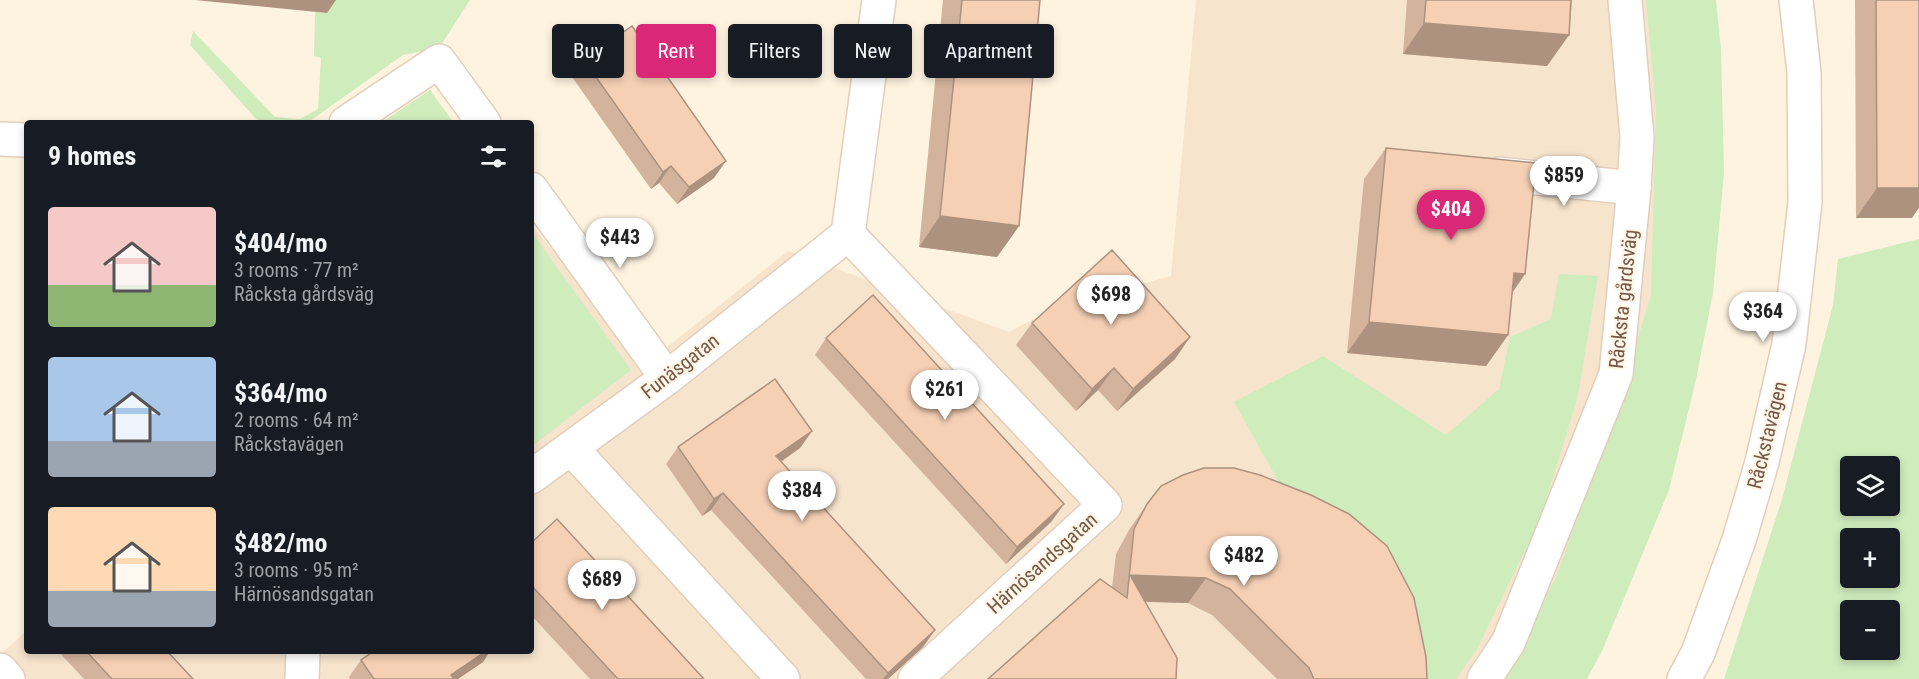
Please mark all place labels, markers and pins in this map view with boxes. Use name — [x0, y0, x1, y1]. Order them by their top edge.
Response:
pin: $859 — [1528, 156, 1600, 207]
pin: $404 — [1415, 190, 1487, 241]
pin: $443 — [584, 218, 656, 269]
pin: $698 — [1075, 275, 1147, 326]
pin: $364 — [1727, 292, 1799, 343]
pin: $261 — [909, 370, 981, 421]
pin: $384 — [766, 471, 838, 522]
pin: $482 — [1208, 536, 1280, 587]
pin: $689 — [566, 560, 638, 611]

